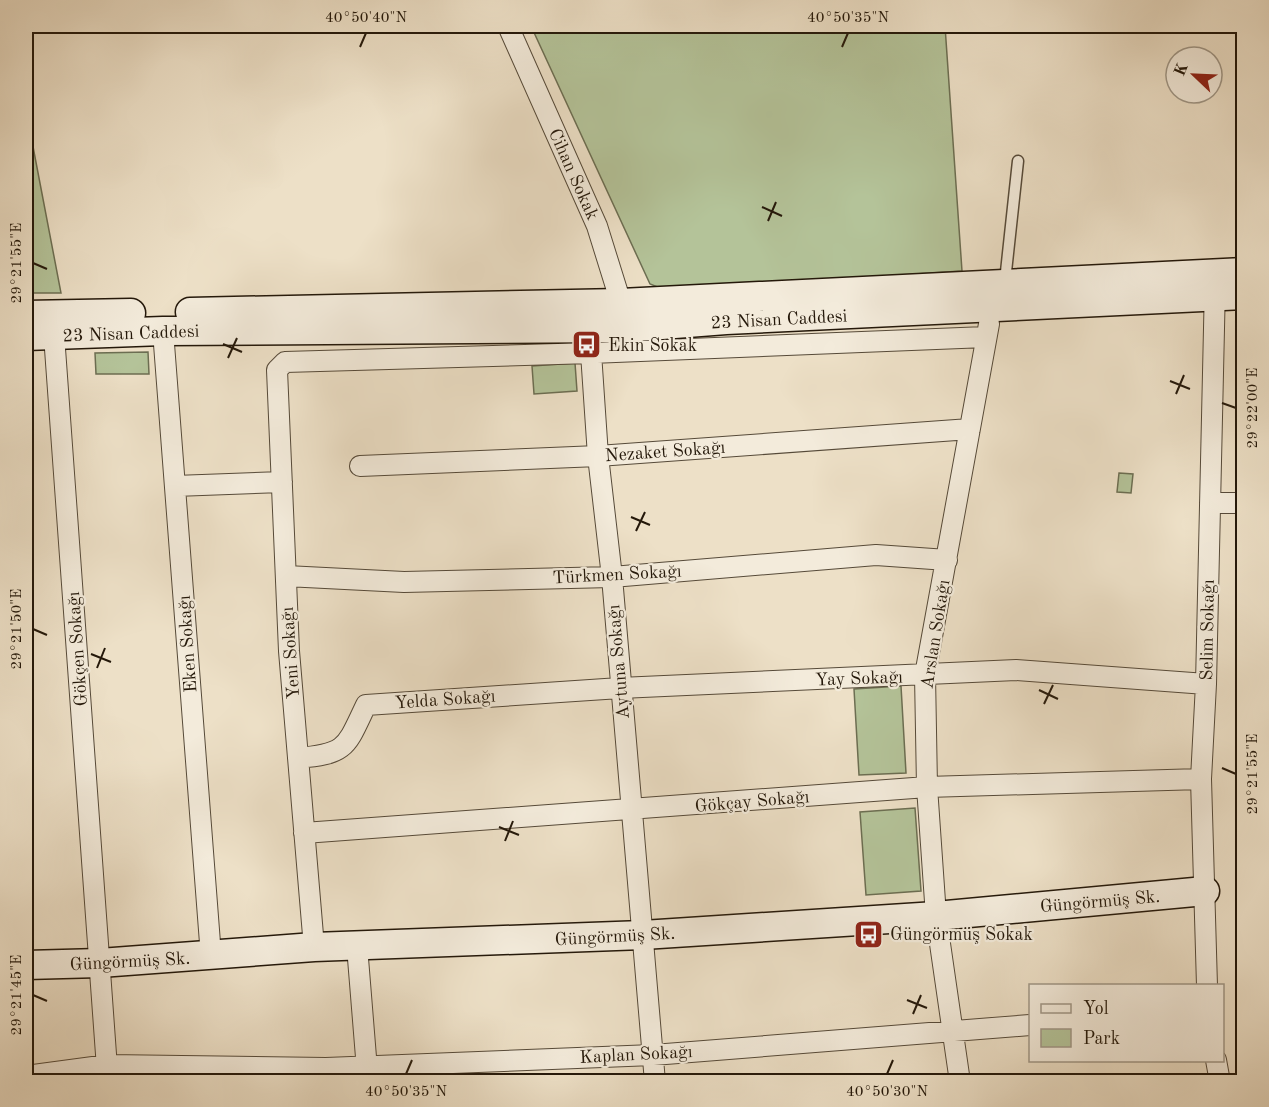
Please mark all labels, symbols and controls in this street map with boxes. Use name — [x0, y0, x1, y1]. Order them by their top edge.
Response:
text: 40°50'40"N — [325, 11, 407, 26]
text: 40°50'35"N — [807, 11, 889, 26]
north arrow — [1164, 45, 1224, 105]
text: K — [1172, 61, 1192, 79]
street label: Cihan Sokak — [545, 126, 601, 223]
text: 29°21'55"E — [10, 223, 25, 303]
street label: 23 Nisan Caddesi — [710, 307, 848, 333]
street label: 23 Nisan Caddesi — [62, 323, 200, 345]
bus stop icon: Ekin Sokak — [571, 329, 603, 361]
place label: Ekin Sokak — [608, 337, 697, 355]
text: 29°22'00"E — [1246, 368, 1261, 448]
street label: Nezaket Sokağı — [604, 439, 726, 465]
street label: Türkmen Sokağı — [552, 563, 682, 587]
street label: Arslan Sokağı — [918, 578, 954, 690]
street label: Selim Sokağı — [1198, 579, 1218, 681]
text: 29°21'50"E — [10, 589, 25, 669]
street label: Gökçen Sokağı — [65, 591, 91, 707]
street label: Eken Sokağı — [176, 594, 200, 693]
street label: Aytuna Sokağı — [605, 604, 633, 720]
street label: Yeni Sokağı — [279, 606, 303, 700]
street label: Yay Sokağı — [815, 668, 903, 690]
street label: Yelda Sokağı — [394, 687, 496, 713]
text: 29°21'55"E — [1246, 734, 1261, 814]
street label: Gökçay Sokağı — [694, 788, 810, 816]
street label: Güngörmüş Sk. — [1039, 888, 1161, 916]
bus stop icon: Güngörmüş Sokak — [853, 918, 885, 950]
street label: Güngörmüş Sk. — [554, 925, 676, 949]
place label: Güngörmüş Sokak — [890, 926, 1033, 944]
street label: Güngörmüş Sk. — [69, 950, 191, 974]
text: 29°21'45"E — [10, 955, 25, 1035]
legend — [1029, 984, 1224, 1062]
text: Yol — [1083, 1000, 1109, 1018]
text: Park — [1083, 1030, 1120, 1048]
street label: Kaplan Sokağı — [579, 1043, 693, 1067]
text: 40°50'35"N — [365, 1085, 447, 1100]
text: 40°50'30"N — [846, 1085, 928, 1100]

